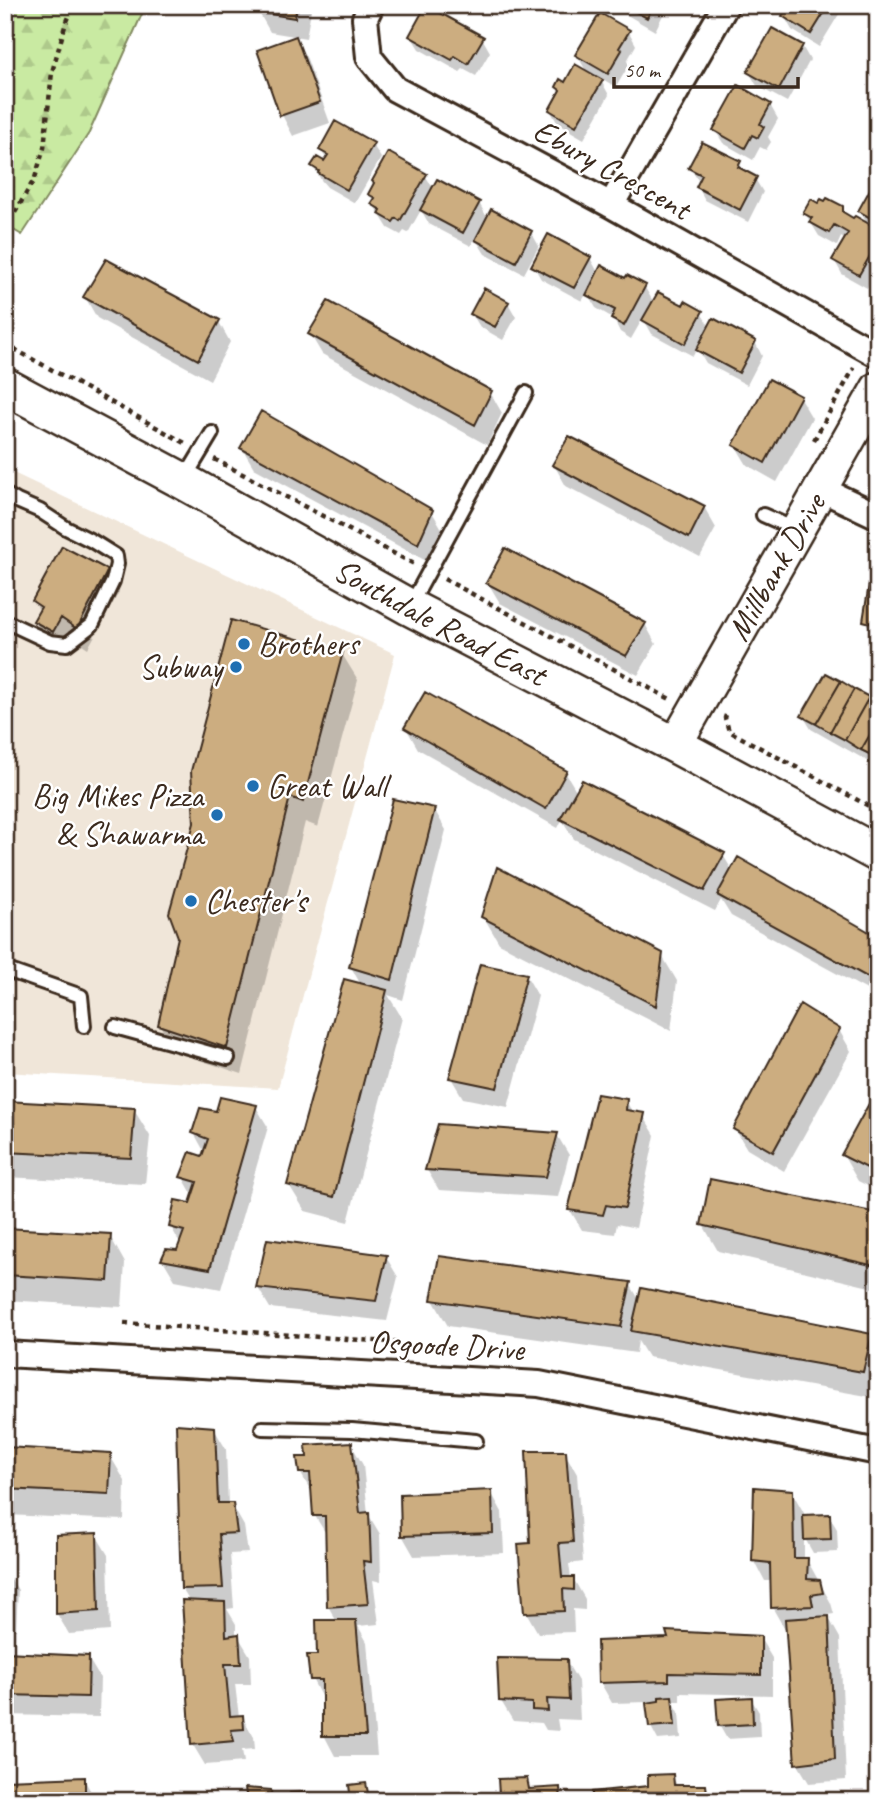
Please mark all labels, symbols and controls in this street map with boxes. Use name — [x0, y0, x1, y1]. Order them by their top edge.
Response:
scale bar — [614, 46, 797, 90]
text: 50 m — [624, 57, 662, 83]
street label: Ebury Crescent — [526, 109, 701, 231]
street label: Millbank Drive — [717, 484, 836, 648]
street label: Southdale Road East — [327, 548, 556, 697]
place label: Brothers — [258, 623, 361, 665]
marker: Brothers — [236, 636, 252, 652]
place label: Subway — [139, 646, 225, 688]
marker: Subway — [228, 659, 244, 675]
place label: Great Wall — [267, 765, 392, 807]
place label: Big Mikes Pizza & Shawarma — [32, 775, 205, 855]
marker: Great Wall — [245, 778, 261, 794]
marker: Big Mikes Pizza & Shawarma — [209, 807, 225, 823]
place label: Chester's — [205, 880, 309, 922]
marker: Chester's — [183, 893, 199, 909]
street label: Osgoode Drive — [369, 1320, 527, 1370]

